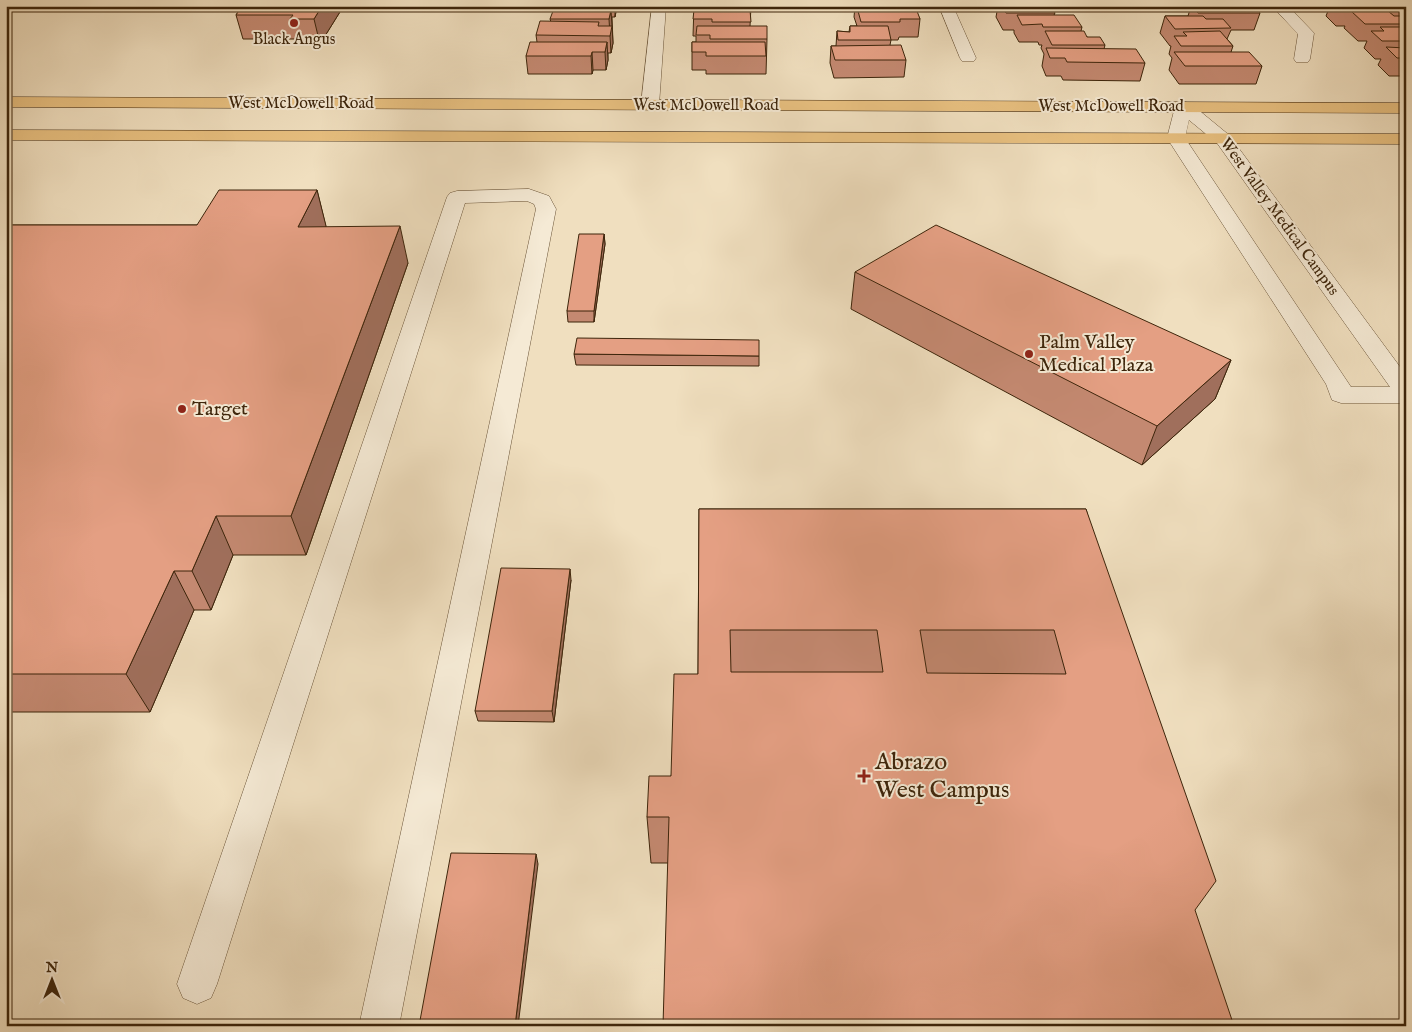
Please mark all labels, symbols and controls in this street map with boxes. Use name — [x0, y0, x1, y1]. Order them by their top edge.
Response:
marker: Black Angus — [288, 17, 300, 29]
place label: Black Angus — [253, 30, 336, 50]
street label: West McDowell Road — [228, 94, 374, 114]
street label: West McDowell Road — [633, 96, 779, 116]
street label: West McDowell Road — [1038, 97, 1184, 117]
street label: West Valley Medical Campus — [1215, 134, 1343, 300]
place label: Palm Valley Medical Plaza — [1039, 330, 1154, 378]
marker: Palm Valley Medical Plaza — [1023, 348, 1035, 360]
place label: Target — [192, 397, 248, 422]
marker: Target — [176, 403, 188, 415]
place label: Abrazo West Campus — [874, 747, 1009, 806]
marker: Abrazo West Campus — [857, 769, 871, 783]
north arrow — [28, 954, 78, 1004]
text: N — [45, 959, 58, 977]

